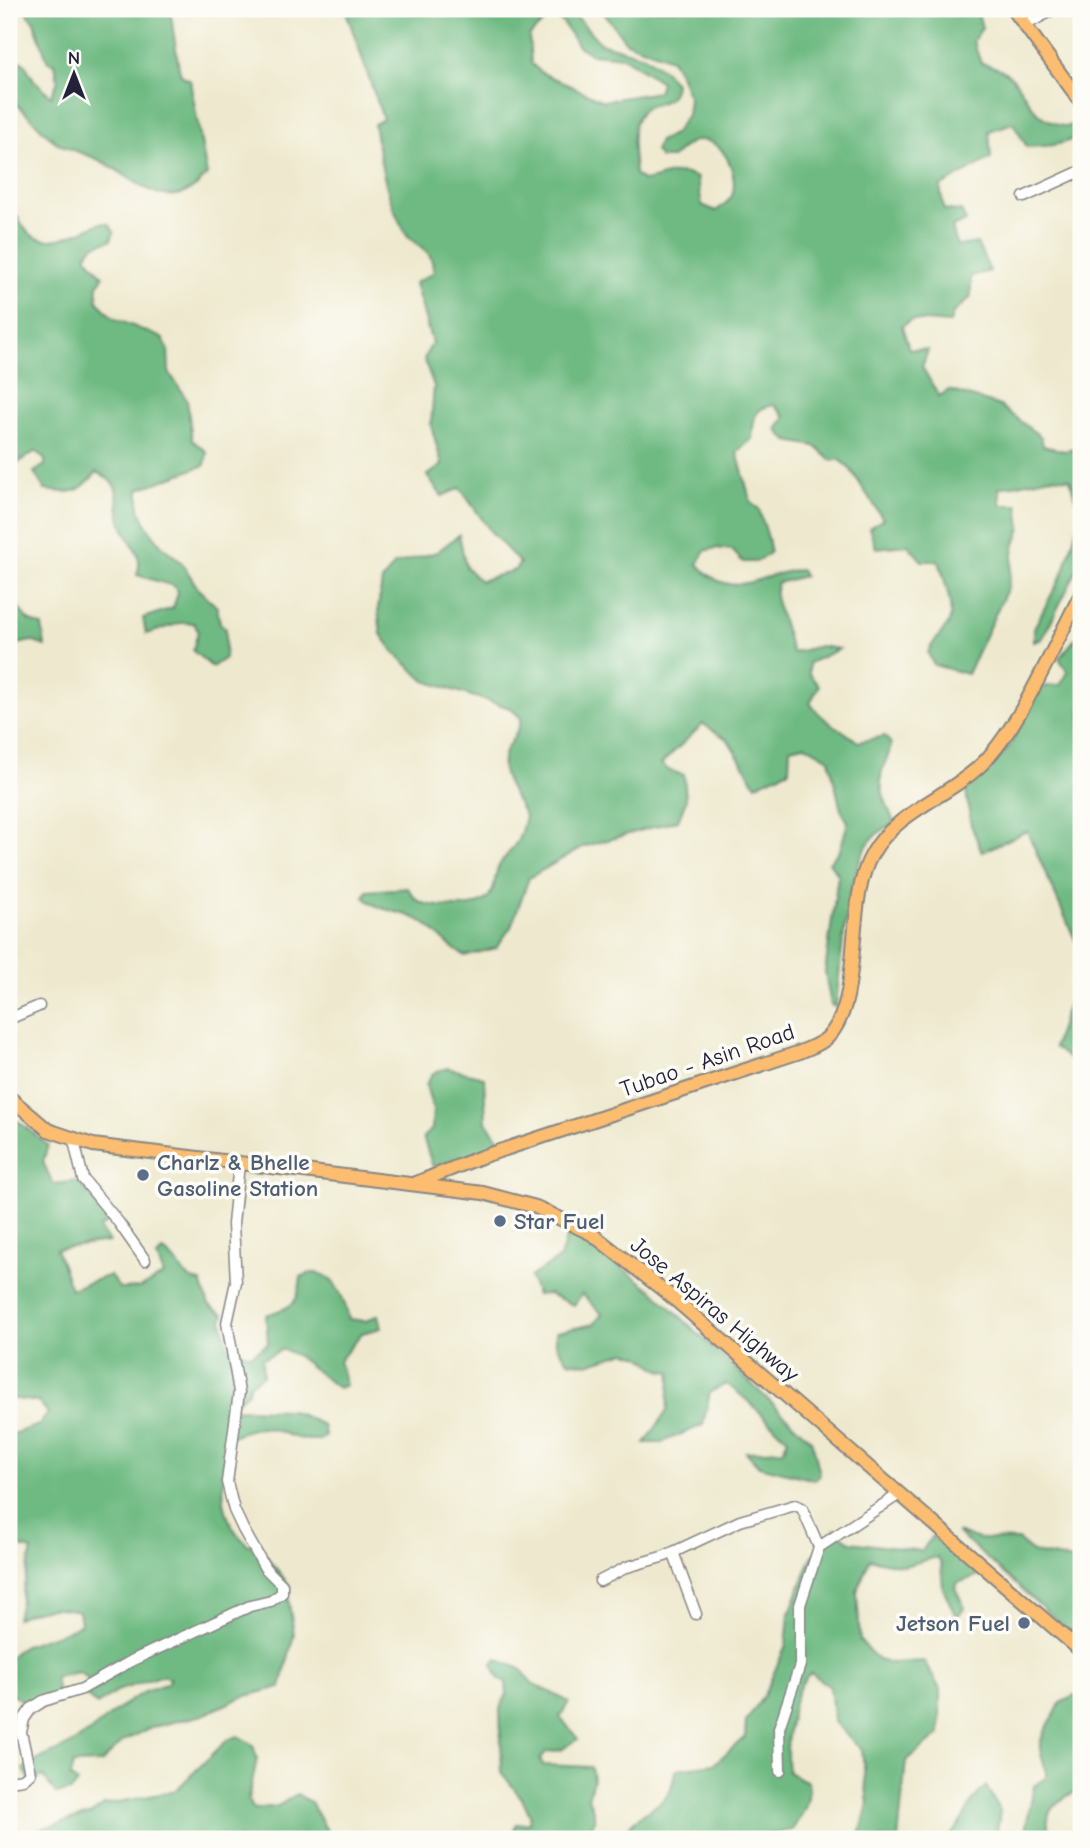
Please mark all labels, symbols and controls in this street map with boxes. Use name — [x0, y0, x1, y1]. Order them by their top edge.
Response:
north arrow — [38, 38, 108, 108]
text: N — [68, 47, 80, 69]
street label: Tubao - Asin Road — [616, 1018, 798, 1103]
place label: Charlz & Bhelle Gasoline Station — [157, 1149, 318, 1202]
marker: Charlz & Bhelle Gasoline Station — [135, 1167, 151, 1183]
place label: Star Fuel — [514, 1208, 605, 1235]
marker: Star Fuel — [492, 1213, 508, 1229]
street label: Jose Aspiras Highway — [625, 1231, 805, 1388]
place label: Jetson Fuel — [896, 1610, 1010, 1637]
marker: Jetson Fuel — [1016, 1615, 1032, 1631]

